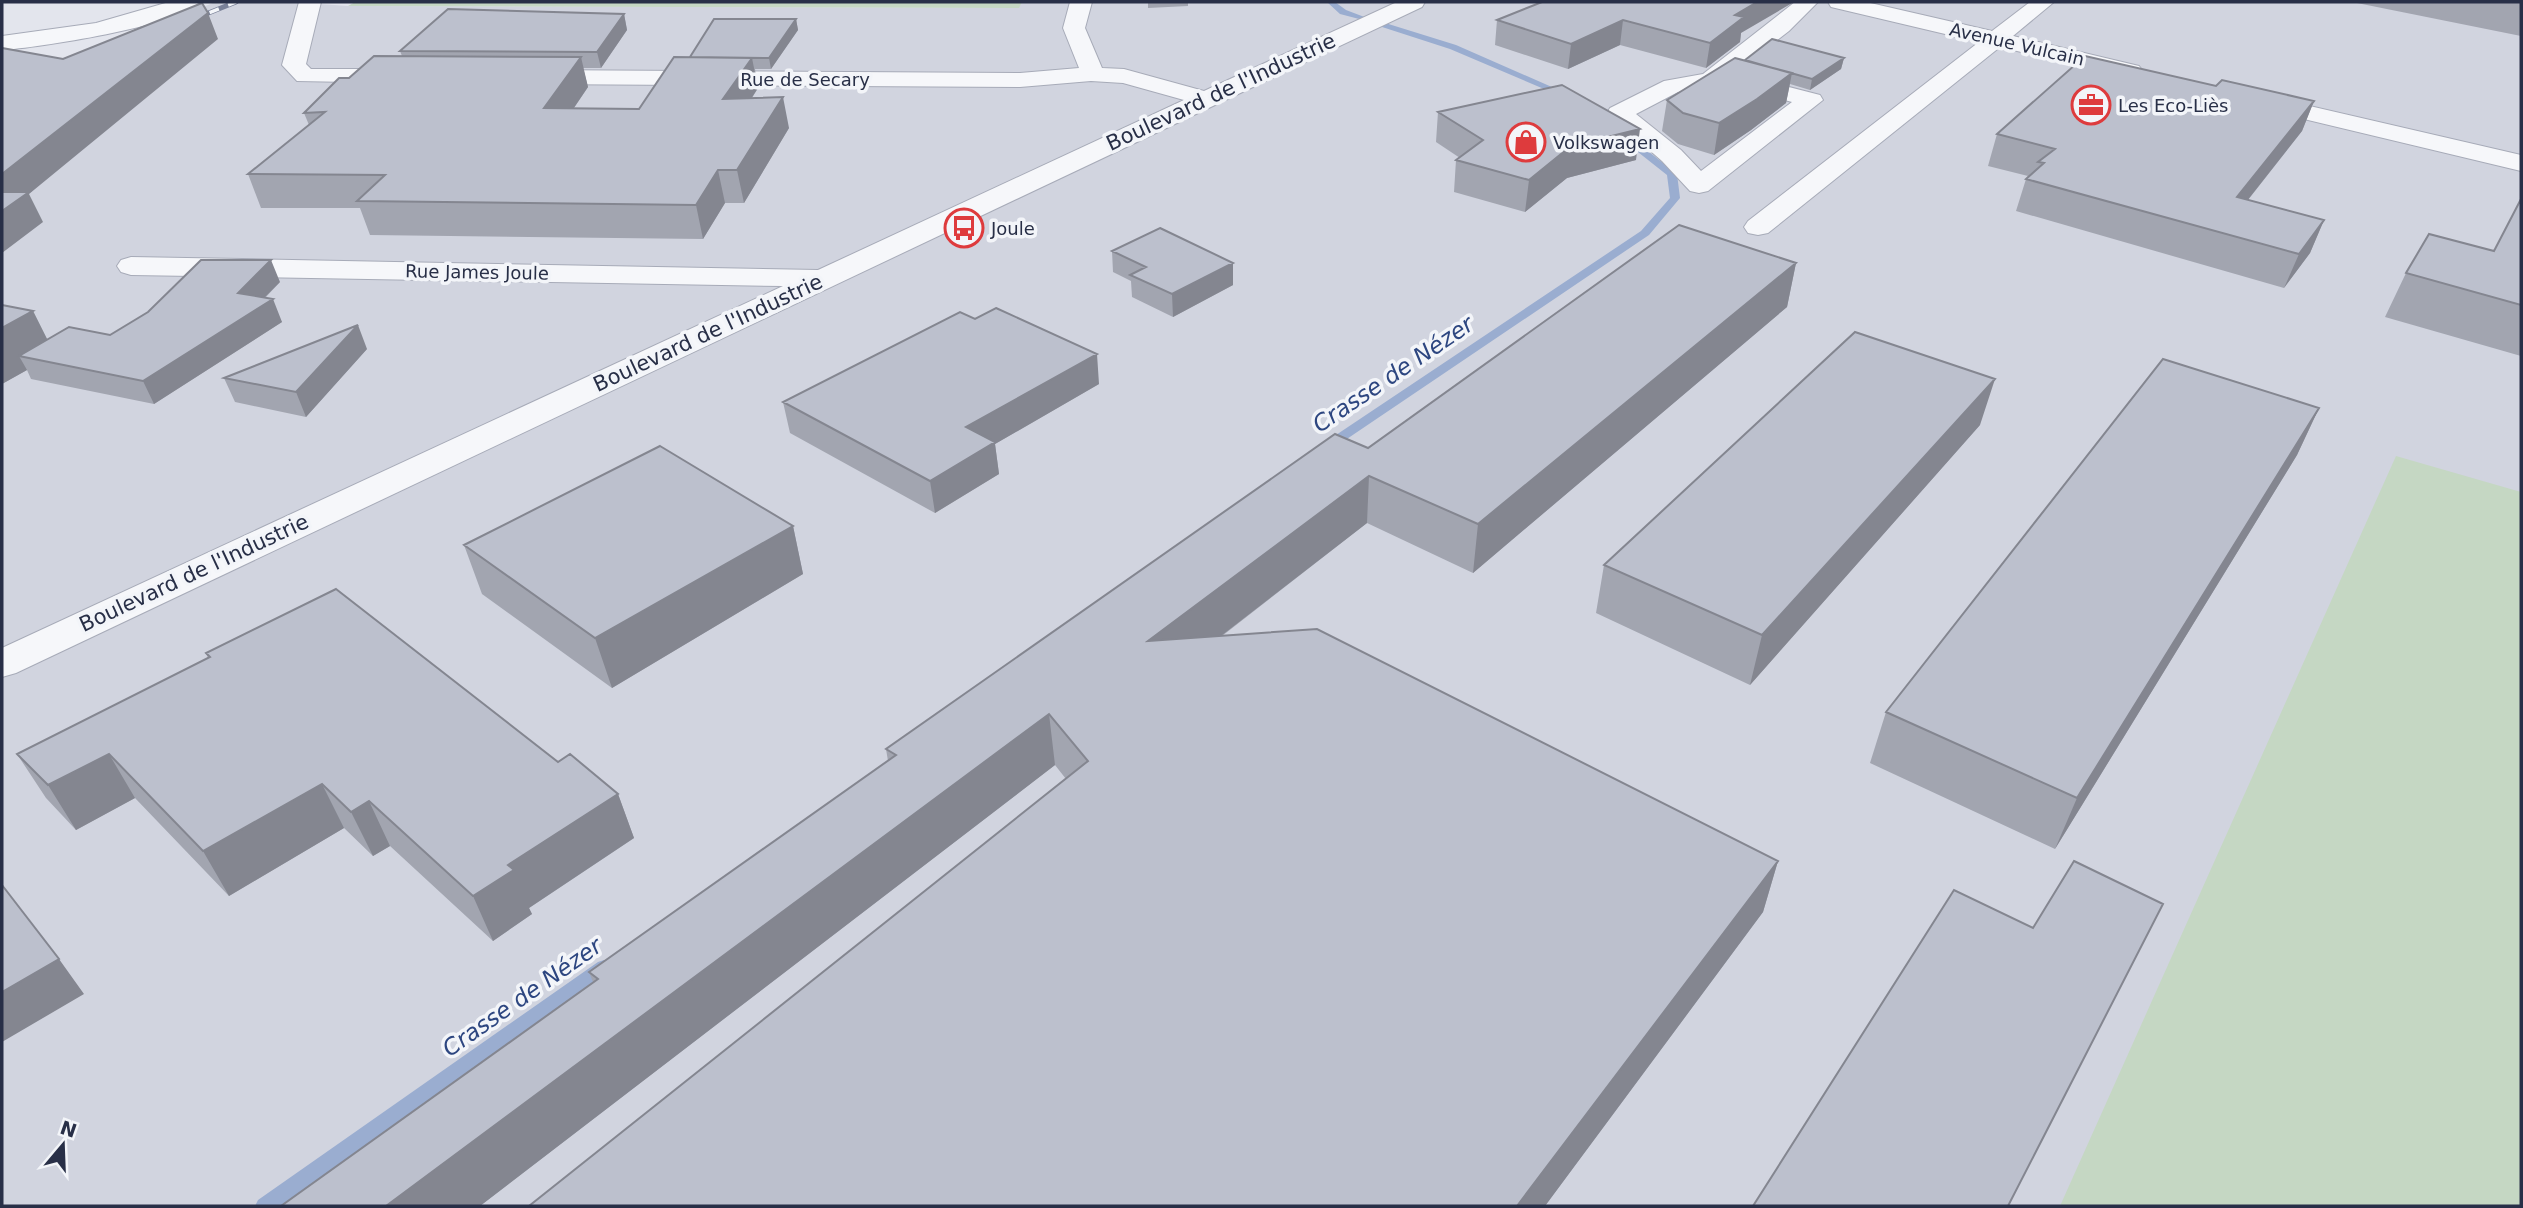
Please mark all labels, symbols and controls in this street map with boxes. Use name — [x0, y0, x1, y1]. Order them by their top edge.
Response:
street label: Avenue Vulcain — [1948, 18, 2086, 70]
street label: Boulevard de l'Industrie — [1103, 28, 1339, 156]
street label: Rue de Secary — [740, 69, 870, 90]
office icon: Les Eco-Liès — [2070, 84, 2112, 126]
place label: Les Eco-Liès — [2118, 95, 2228, 116]
shop icon: Volkswagen — [1505, 121, 1547, 163]
place label: Volkswagen — [1553, 132, 1659, 153]
bus stop icon: Joule — [943, 207, 985, 249]
place label: Joule — [990, 218, 1035, 239]
street label: Rue James Joule — [405, 260, 549, 284]
street label: Boulevard de l'Industrie — [590, 269, 826, 397]
water label: Crasse de Nézer — [1308, 310, 1480, 437]
street label: Boulevard de l'Industrie — [76, 509, 312, 637]
water label: Crasse de Nézer — [437, 932, 608, 1062]
north arrow — [28, 1110, 98, 1180]
text: N — [57, 1116, 80, 1142]

